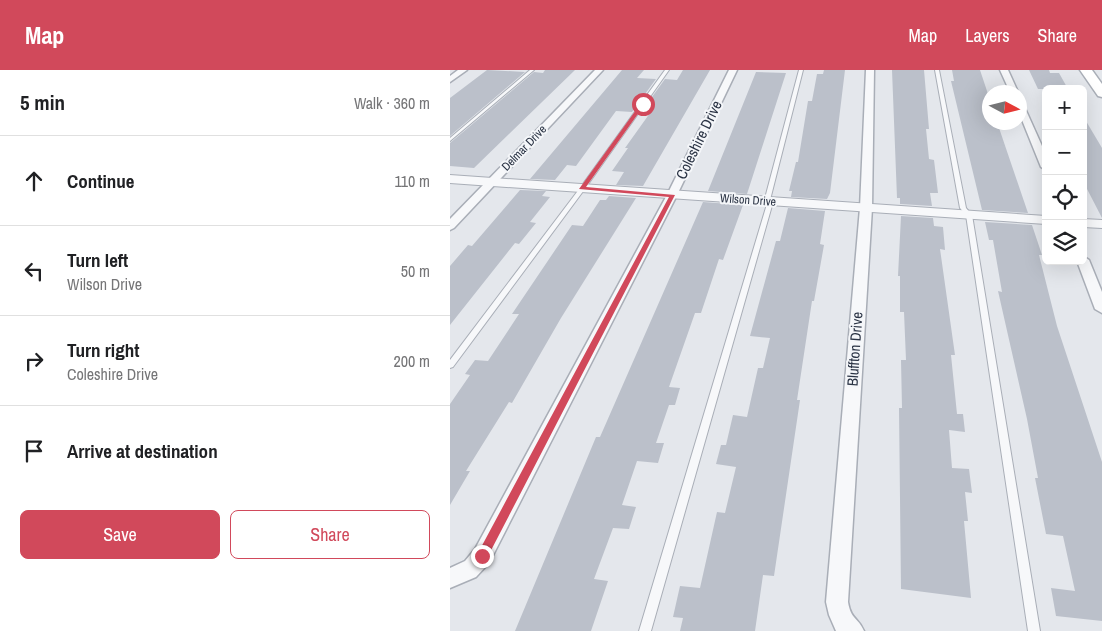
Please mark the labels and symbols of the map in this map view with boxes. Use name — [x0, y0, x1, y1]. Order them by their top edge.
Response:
north arrow — [982, 85, 1027, 130]
route start — [632, 93, 655, 116]
street label: Coleshire Drive — [670, 97, 727, 183]
street label: Delmar Drive — [498, 122, 550, 174]
street label: Wilson Drive — [719, 190, 777, 210]
street label: Bluffton Drive — [841, 311, 868, 387]
route end — [471, 545, 494, 568]

